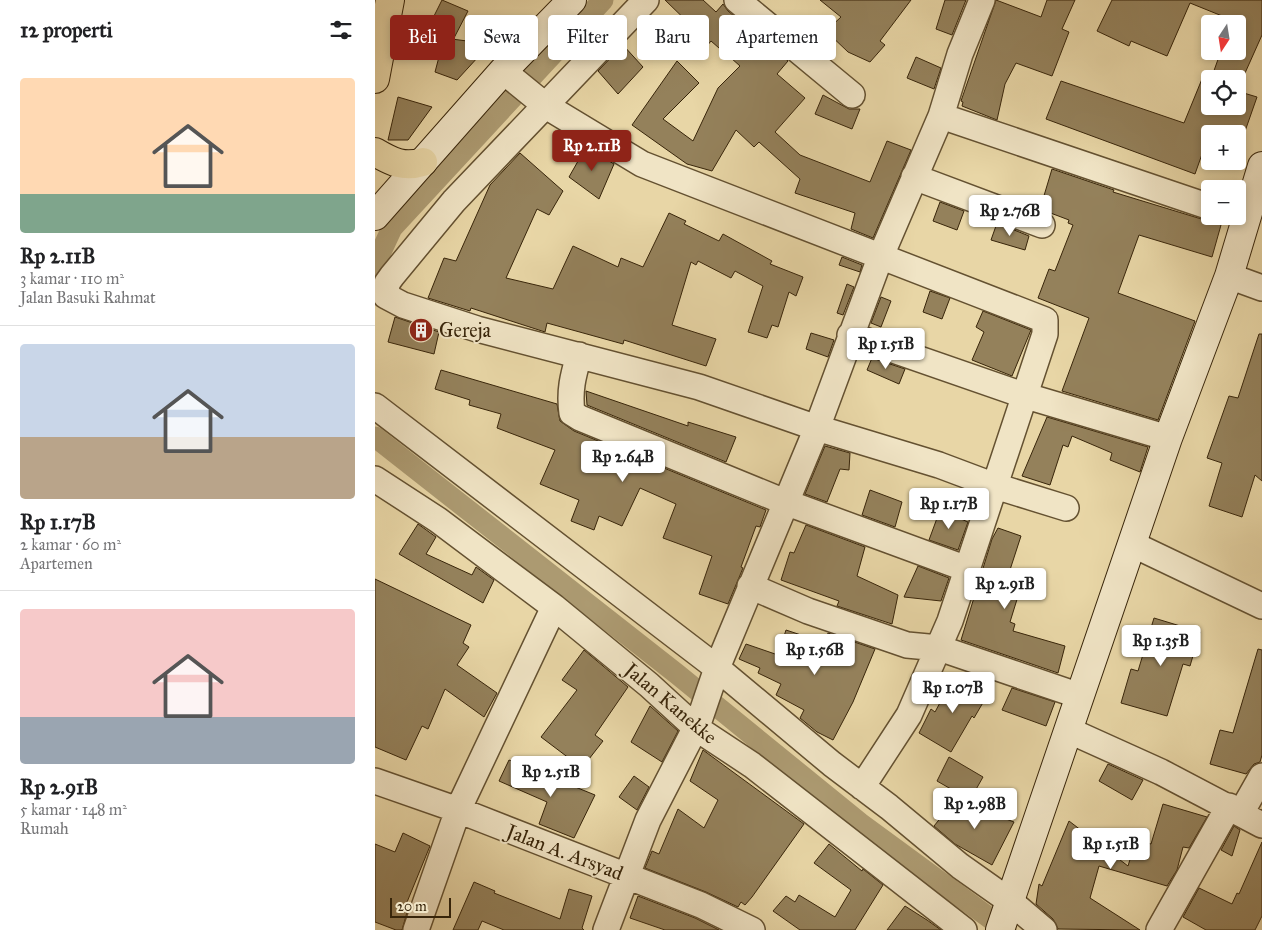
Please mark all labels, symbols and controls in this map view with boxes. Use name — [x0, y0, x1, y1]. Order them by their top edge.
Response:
chip: Beli — [390, 15, 455, 60]
chip: Sewa — [465, 15, 538, 60]
chip: Filter — [548, 15, 627, 60]
chip: Baru — [637, 15, 709, 60]
chip: Apartemen — [719, 15, 836, 60]
north arrow — [1201, 15, 1246, 60]
map controls — [1201, 15, 1246, 225]
icon: filters — [327, 16, 355, 44]
text: 12 properti — [20, 17, 112, 43]
button: locate — [1201, 70, 1246, 115]
icon: home — [143, 111, 233, 201]
button: + — [1201, 125, 1246, 170]
pin: Rp 2.11B — [540, 130, 644, 172]
text: Rp 2.11B — [563, 136, 621, 155]
button: − — [1201, 180, 1246, 225]
pin: Rp 2.76B — [958, 194, 1062, 237]
text: Rp 2.76B — [980, 201, 1040, 220]
text: Rp 2.11B — [20, 243, 95, 269]
text: 3 kamar · 110 m² — [20, 269, 124, 288]
text: Jalan Basuki Rahmat — [20, 288, 156, 307]
building icon: Gereja — [408, 317, 434, 343]
place label: Gereja — [439, 318, 492, 342]
pin: Rp 1.51B — [834, 328, 938, 370]
text: Rp 1.51B — [858, 334, 914, 353]
icon: home — [143, 376, 233, 466]
pin: Rp 2.64B — [571, 440, 675, 483]
text: Rp 2.64B — [592, 447, 654, 466]
pin: Rp 1.17B — [897, 488, 1001, 530]
text: Rp 1.17B — [920, 494, 978, 513]
text: Rp 1.17B — [20, 509, 96, 535]
text: 2 kamar · 60 m² — [20, 535, 121, 554]
text: Apartemen — [20, 554, 93, 573]
pin: Rp 2.91B — [953, 568, 1057, 610]
text: Rp 2.91B — [975, 574, 1035, 593]
pin: Rp 1.35B — [1109, 624, 1213, 667]
text: Rp 1.35B — [1133, 631, 1189, 650]
pin: Rp 1.56B — [763, 634, 867, 676]
text: Rp 1.56B — [786, 640, 844, 659]
icon: home — [143, 641, 233, 731]
street label: Jalan Kanekke — [618, 656, 722, 749]
pin: Rp 1.07B — [901, 672, 1005, 714]
text: Rp 1.07B — [923, 678, 983, 697]
pin: Rp 2.51B — [499, 756, 603, 798]
text: Rp 2.51B — [522, 762, 580, 781]
text: Rp 2.91B — [20, 774, 98, 800]
pin: Rp 2.98B — [923, 788, 1027, 830]
text: Rp 2.98B — [944, 794, 1006, 813]
text: 5 kamar · 148 m² — [20, 800, 127, 819]
street label: Jalan A. Arsyad — [501, 818, 627, 886]
text: Rumah — [20, 819, 69, 838]
pin: Rp 1.51B — [1059, 828, 1163, 870]
text: Rp 1.51B — [1083, 834, 1139, 853]
scale bar — [390, 895, 451, 918]
text: 20 m — [397, 898, 427, 915]

